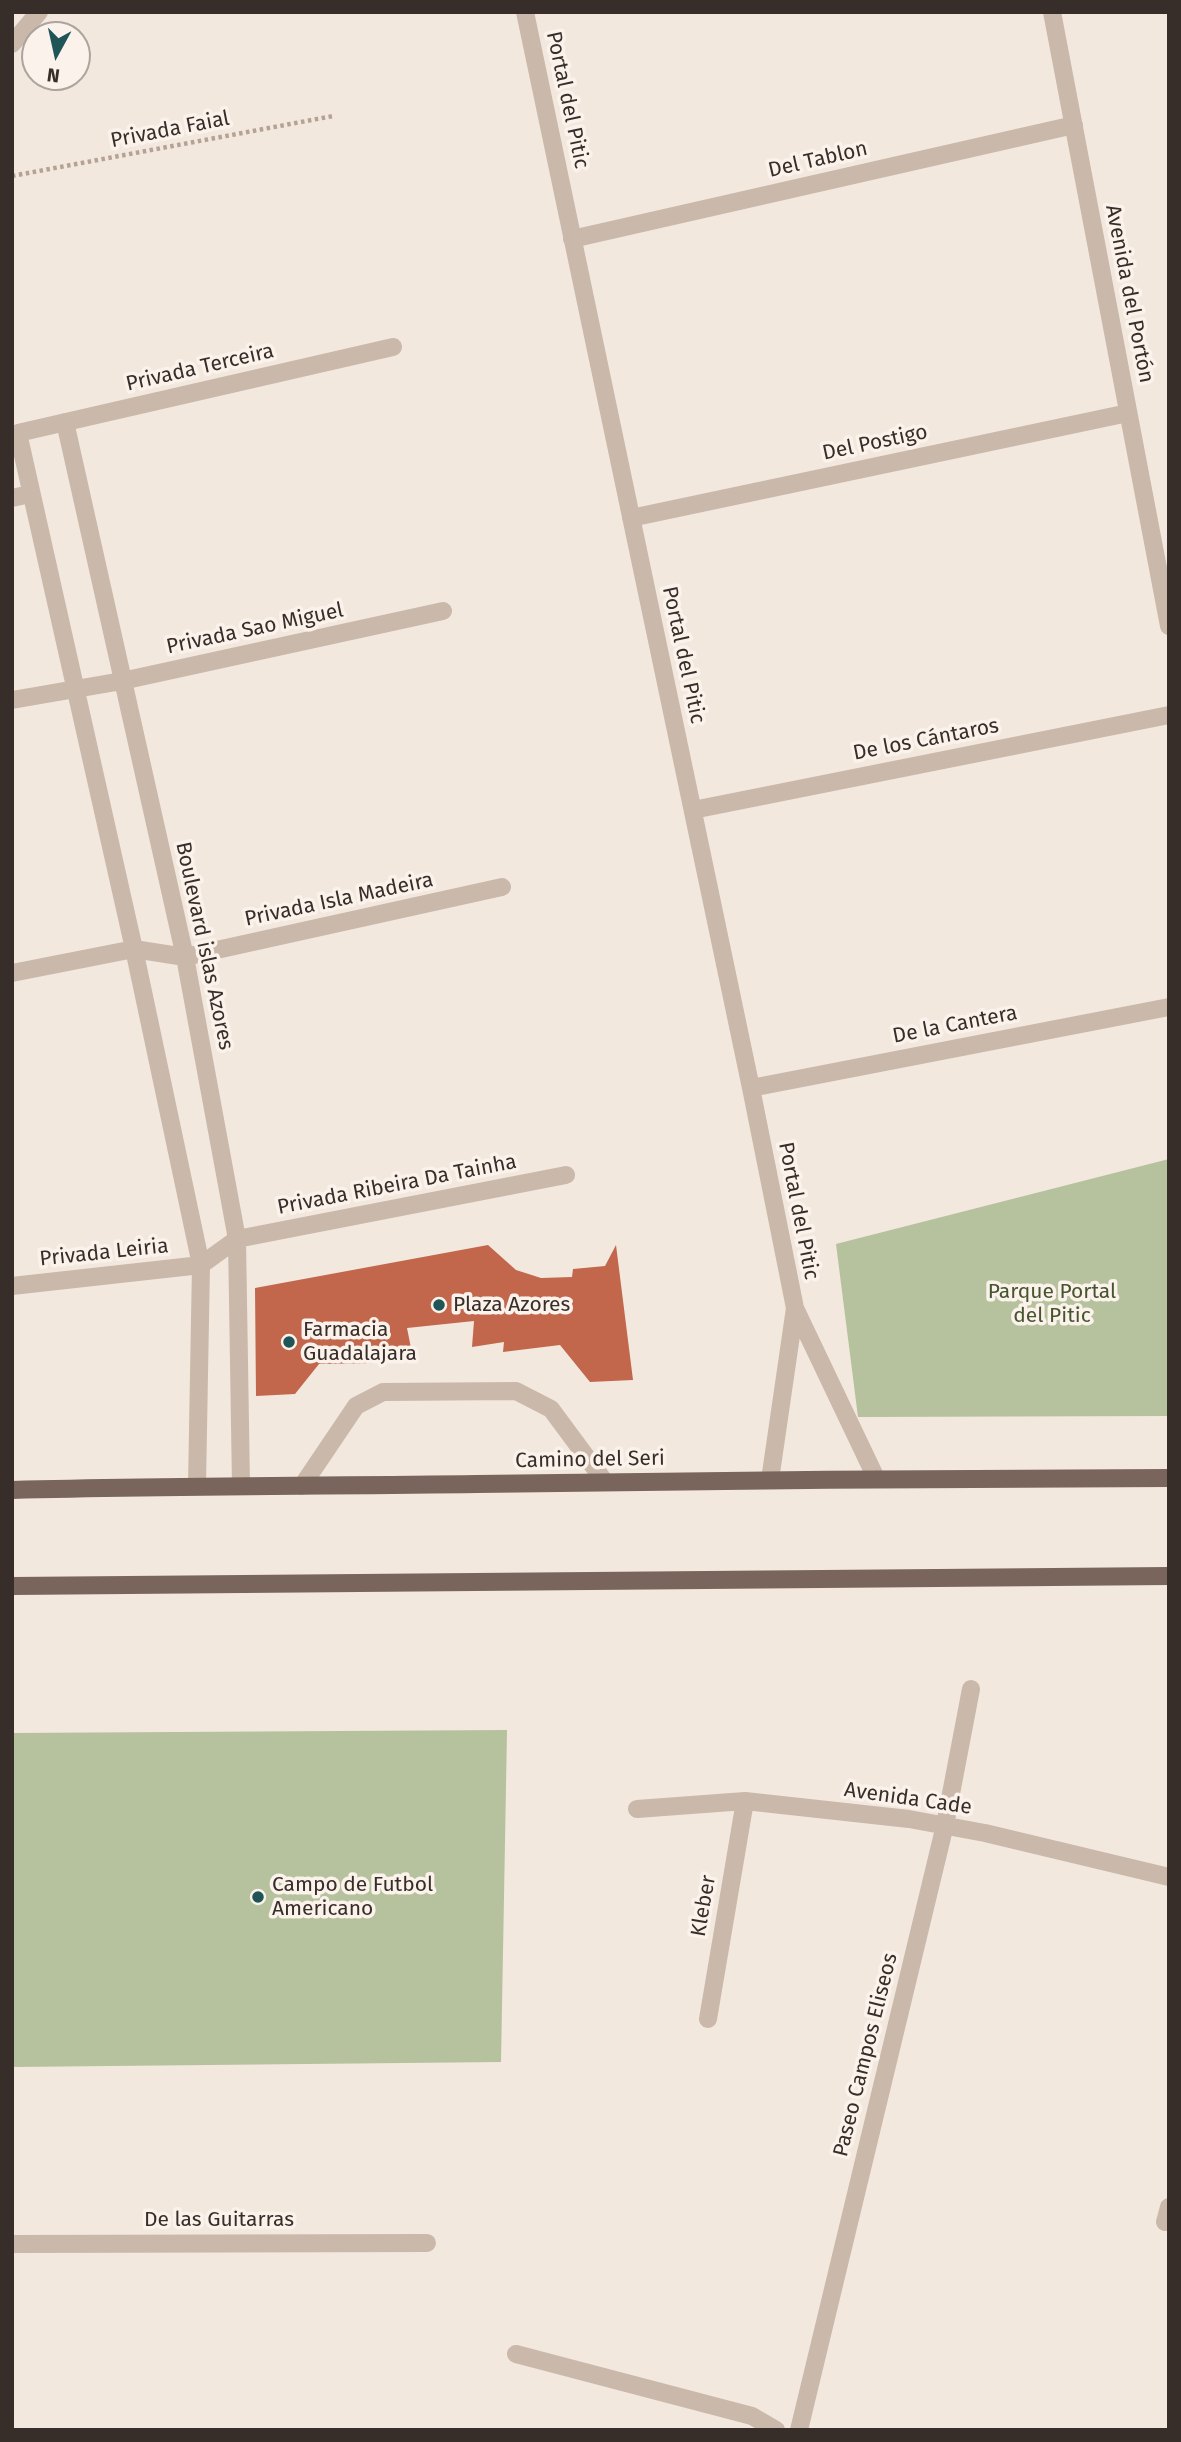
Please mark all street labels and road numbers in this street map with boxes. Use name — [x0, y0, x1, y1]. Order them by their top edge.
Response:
street label: Portal del Pitic — [540, 29, 594, 171]
street label: Privada Faial — [108, 106, 232, 154]
street label: Del Tablon — [766, 136, 870, 184]
street label: Avenida del Portón — [1099, 203, 1159, 385]
street label: Privada Terceira — [124, 339, 276, 397]
street label: Del Postigo — [820, 420, 930, 466]
street label: Portal del Pitic — [656, 584, 710, 726]
street label: Privada Sao Miguel — [164, 598, 346, 660]
street label: De los Cántaros — [851, 714, 1001, 766]
street label: Boulevard islas Azores — [170, 840, 238, 1052]
street label: Privada Isla Madeira — [242, 868, 436, 932]
street label: De la Cantera — [891, 1001, 1019, 1049]
street label: Portal del Pitic — [772, 1140, 824, 1282]
street label: Privada Ribeira Da Tainha — [275, 1149, 519, 1221]
street label: Privada Leiria — [38, 1234, 170, 1272]
street label: Camino del Seri — [515, 1446, 665, 1474]
street label: Avenida Cade — [843, 1778, 973, 1820]
street label: Kleber — [686, 1873, 722, 1939]
street label: Paseo Campos Eliseos — [829, 1951, 903, 2159]
street label: De las Guitarras — [144, 2207, 294, 2233]

